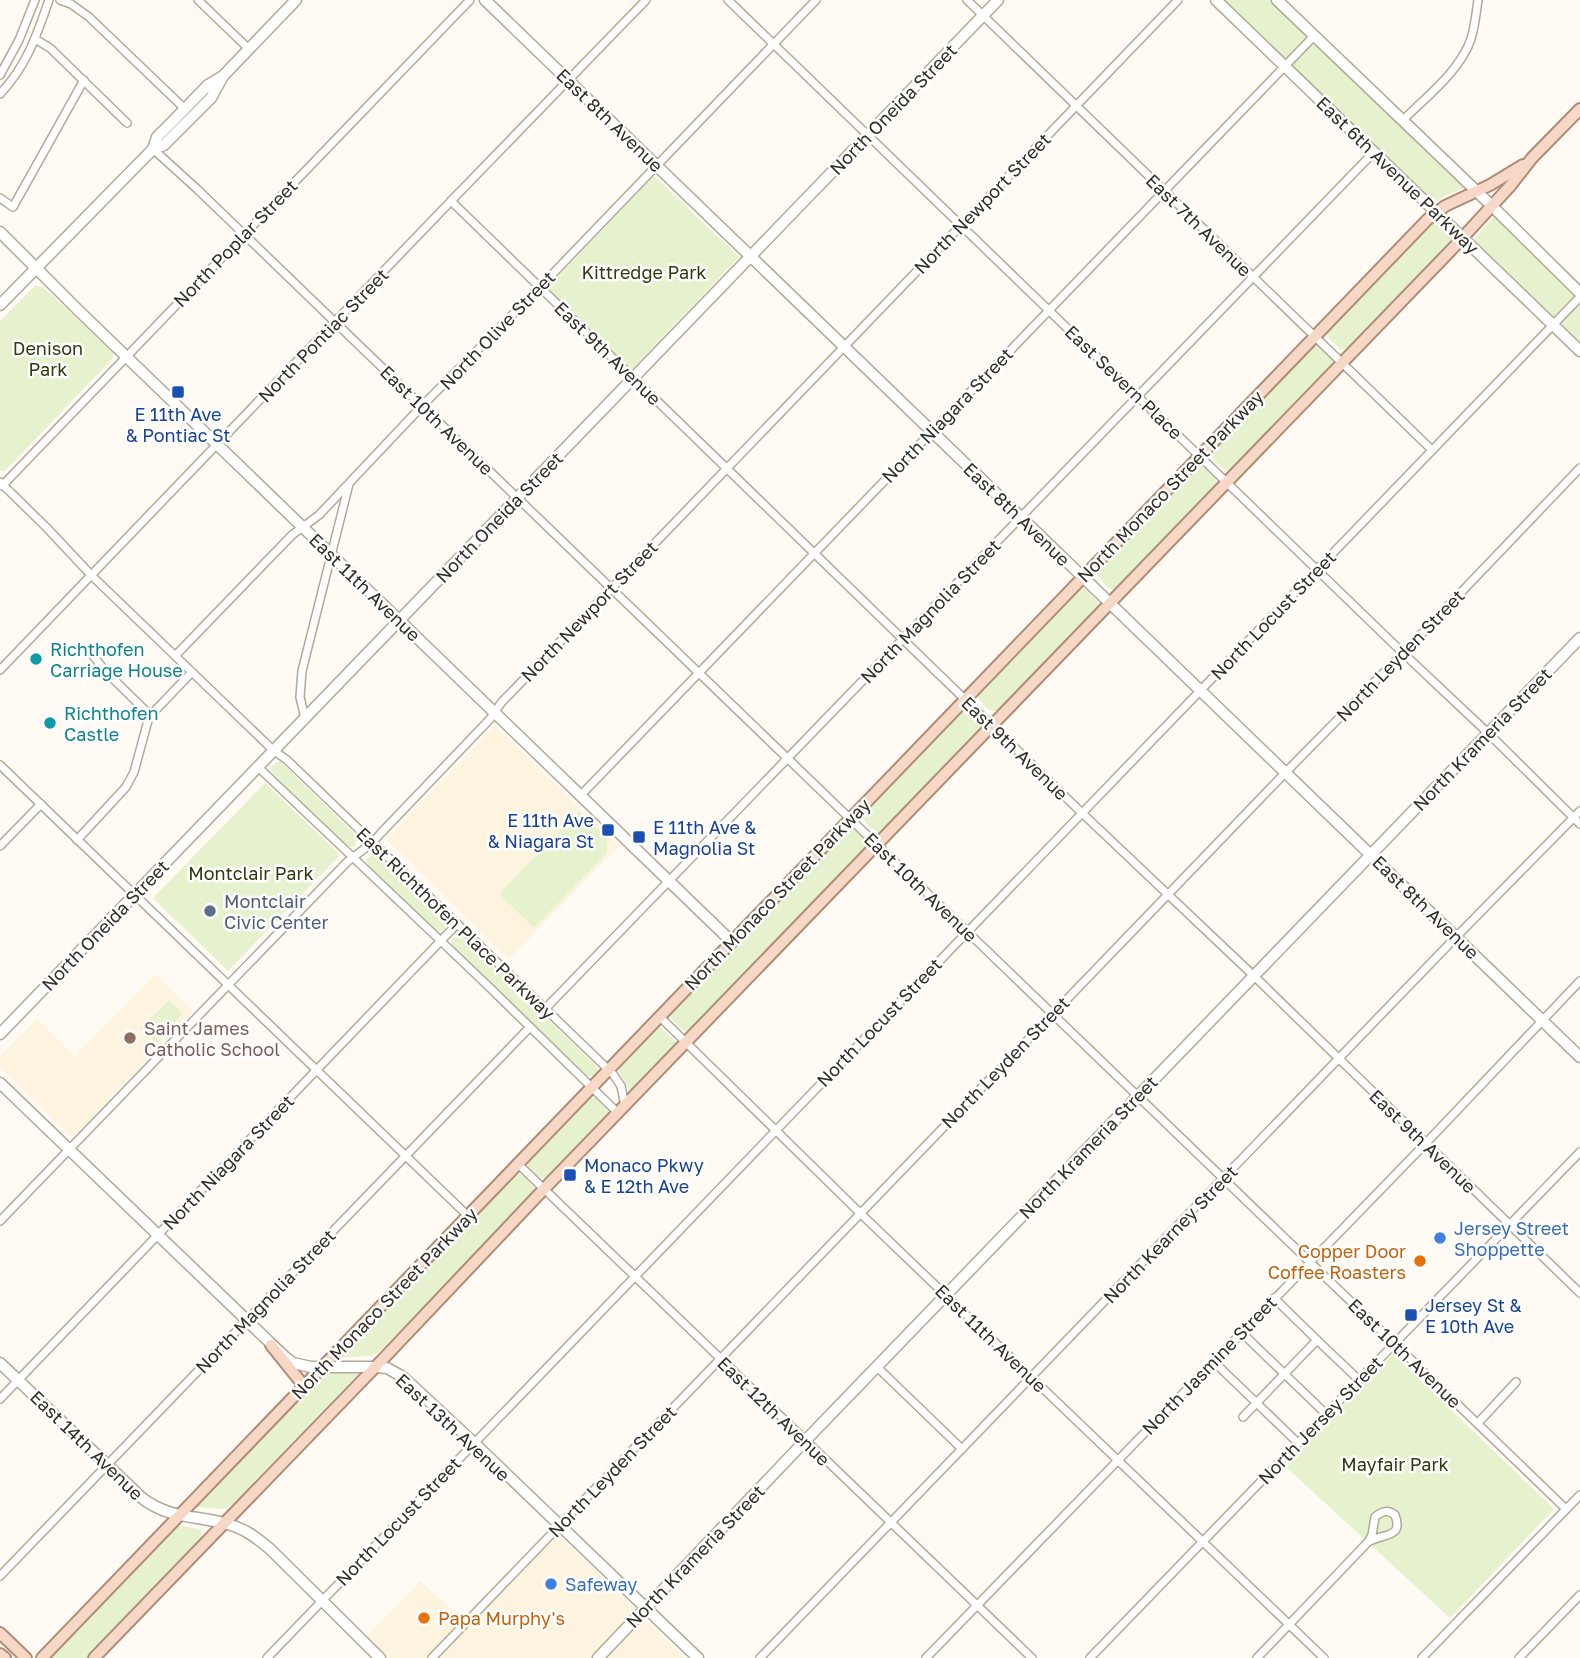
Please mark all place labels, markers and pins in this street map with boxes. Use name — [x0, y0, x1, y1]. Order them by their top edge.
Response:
marker: E 11th Ave & Pontiac St — [170, 384, 186, 400]
place label: E 11th Ave & Pontiac St — [126, 403, 230, 446]
place label: Richthofen Carriage House — [50, 638, 183, 681]
marker: Richthofen Carriage House — [28, 651, 44, 667]
place label: Richthofen Castle — [64, 702, 159, 745]
marker: Richthofen Castle — [42, 715, 58, 731]
place label: E 11th Ave & Niagara St — [488, 809, 594, 852]
place label: E 11th Ave & Magnolia St — [653, 816, 756, 859]
marker: E 11th Ave & Niagara St — [600, 822, 616, 838]
marker: E 11th Ave & Magnolia St — [631, 829, 647, 845]
place label: Montclair Civic Center — [224, 890, 329, 933]
marker: Montclair Civic Center — [202, 903, 218, 919]
place label: Saint James Catholic School — [144, 1017, 280, 1060]
marker: Saint James Catholic School — [122, 1030, 138, 1046]
place label: Monaco Pkwy & E 12th Ave — [584, 1154, 704, 1197]
marker: Monaco Pkwy & E 12th Ave — [562, 1167, 578, 1183]
place label: Jersey Street Shoppette — [1454, 1217, 1569, 1260]
marker: Jersey Street Shoppette — [1432, 1230, 1448, 1246]
place label: Copper Door Coffee Roasters — [1268, 1240, 1406, 1283]
marker: Copper Door Coffee Roasters — [1412, 1253, 1428, 1269]
place label: Jersey St & E 10th Ave — [1425, 1294, 1522, 1337]
marker: Jersey St & E 10th Ave — [1403, 1307, 1419, 1323]
place label: Safeway — [565, 1573, 637, 1595]
marker: Safeway — [543, 1576, 559, 1592]
place label: Papa Murphy's — [438, 1607, 565, 1629]
marker: Papa Murphy's — [416, 1610, 432, 1626]

